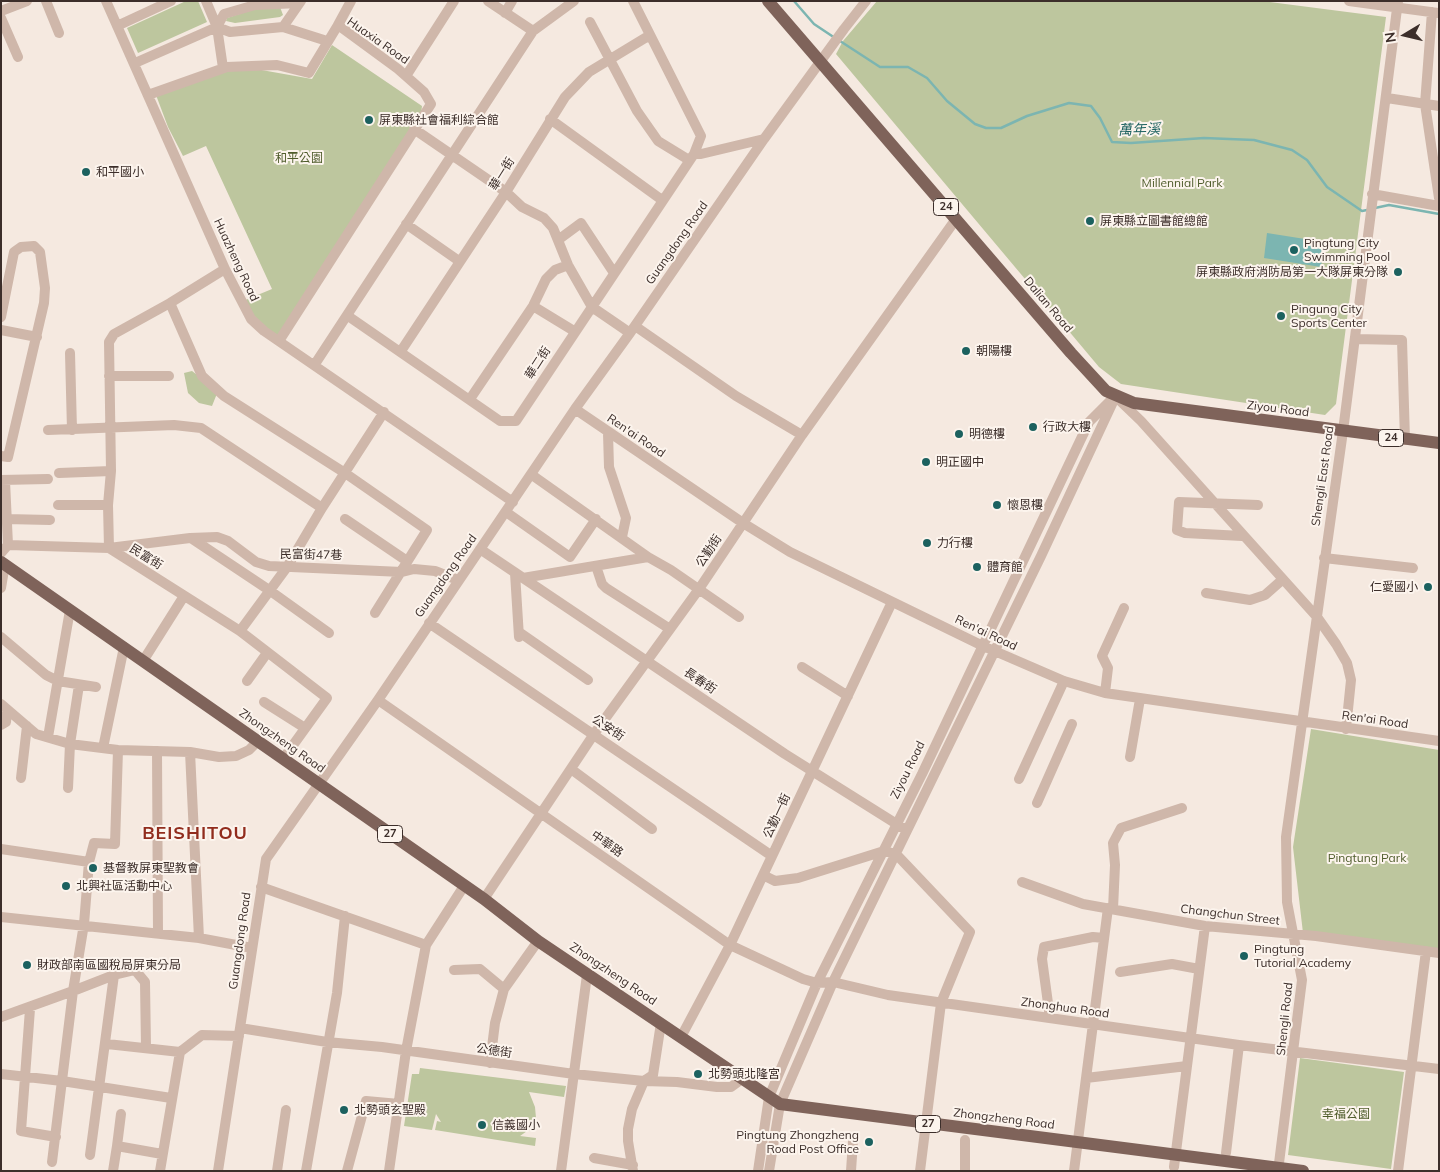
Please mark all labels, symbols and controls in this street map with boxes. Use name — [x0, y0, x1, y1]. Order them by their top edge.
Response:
north arrow — [1380, 10, 1430, 60]
street label: Huaxia Road — [344, 14, 412, 68]
text: N — [1380, 31, 1400, 44]
place label: 屏東縣社會福利綜合館 — [379, 113, 499, 127]
marker: 屏東縣社會福利綜合館 — [363, 114, 375, 126]
water label: 萬年溪 — [1118, 121, 1160, 139]
park label: 和平公園 — [275, 151, 323, 165]
street label: 華一街 — [486, 155, 518, 193]
place label: 和平國小 — [96, 165, 144, 179]
marker: 和平國小 — [80, 166, 92, 178]
park label: Millennial Park — [1142, 176, 1222, 190]
road number: 24 — [934, 198, 958, 216]
street label: Guangdong Road — [643, 199, 711, 287]
place label: 屏東縣立圖書館總館 — [1100, 214, 1208, 228]
marker: 屏東縣立圖書館總館 — [1084, 215, 1096, 227]
street label: Huazheng Road — [210, 216, 262, 304]
place label: Pingtung City Swimming Pool — [1304, 236, 1390, 264]
marker: Pingtung City Swimming Pool — [1288, 244, 1300, 256]
place label: 屏東縣政府消防局第一大隊屏東分隊 — [1196, 265, 1388, 279]
marker: 屏東縣政府消防局第一大隊屏東分隊 — [1392, 266, 1404, 278]
street label: Dalian Road — [1020, 274, 1076, 336]
place label: Pingung City Sports Center — [1291, 302, 1367, 330]
marker: Pingung City Sports Center — [1275, 310, 1287, 322]
street label: 華二街 — [522, 344, 554, 382]
place label: 朝陽樓 — [976, 344, 1012, 358]
marker: 朝陽樓 — [960, 345, 972, 357]
street label: Ziyou Road — [1246, 398, 1310, 420]
street label: Ren'ai Road — [604, 411, 668, 461]
place label: 行政大樓 — [1043, 420, 1091, 434]
marker: 行政大樓 — [1027, 421, 1039, 433]
street label: Shengli East Road — [1309, 425, 1337, 527]
place label: 明德樓 — [969, 427, 1005, 441]
marker: 明德樓 — [953, 428, 965, 440]
road number: 24 — [1378, 429, 1404, 446]
place label: 明正國中 — [936, 455, 984, 469]
marker: 明正國中 — [920, 456, 932, 468]
place label: 懷恩樓 — [1007, 498, 1043, 512]
marker: 懷恩樓 — [991, 499, 1003, 511]
street label: Guangdong Road — [412, 532, 480, 620]
street label: 公勤街 — [693, 532, 725, 570]
place label: 力行樓 — [937, 536, 973, 550]
marker: 力行樓 — [921, 537, 933, 549]
street label: 民富街 — [127, 541, 165, 573]
street label: 民富街47巷 — [280, 547, 342, 563]
place label: 體育館 — [987, 560, 1023, 574]
marker: 體育館 — [971, 561, 983, 573]
place label: 仁愛國小 — [1370, 580, 1418, 594]
marker: 仁愛國小 — [1422, 581, 1434, 593]
street label: Ren'ai Road — [953, 612, 1019, 654]
street label: 長春街 — [681, 665, 719, 697]
street label: Zhongzheng Road — [236, 706, 328, 776]
street label: Ren'ai Road — [1341, 708, 1409, 732]
street label: 公安街 — [589, 712, 627, 744]
street label: Ziyou Road — [888, 739, 928, 801]
street label: 公勤一街 — [760, 791, 794, 841]
district label: BEISHITOU — [141, 823, 249, 845]
road number: 27 — [378, 826, 402, 842]
street label: 中華路 — [588, 828, 626, 860]
park label: Pingtung Park — [1328, 851, 1406, 865]
place label: 基督教屏東聖教會 — [103, 861, 199, 875]
marker: 基督教屏東聖教會 — [87, 862, 99, 874]
place label: 北興社區活動中心 — [76, 879, 172, 893]
marker: 北興社區活動中心 — [60, 880, 72, 892]
street label: Guangdong Road — [226, 891, 254, 991]
street label: Changchun Street — [1180, 902, 1280, 928]
street label: Zhongzheng Road — [567, 940, 659, 1008]
place label: Pingtung Tutorial Academy — [1254, 942, 1351, 970]
marker: Pingtung Tutorial Academy — [1238, 950, 1250, 962]
place label: 財政部南區國稅局屏東分局 — [37, 958, 181, 972]
marker: 財政部南區國稅局屏東分局 — [21, 959, 33, 971]
street label: Shengli Road — [1274, 982, 1296, 1056]
street label: Zhonghua Road — [1020, 995, 1110, 1021]
street label: 公德街 — [475, 1041, 513, 1061]
place label: 北勢頭北隆宮 — [708, 1067, 780, 1081]
marker: 北勢頭北隆宮 — [692, 1068, 704, 1080]
place label: 北勢頭玄聖殿 — [354, 1103, 426, 1117]
marker: 北勢頭玄聖殿 — [338, 1104, 350, 1116]
street label: Zhongzheng Road — [953, 1106, 1055, 1132]
park label: 幸福公園 — [1322, 1107, 1370, 1121]
road number: 27 — [916, 1116, 940, 1132]
place label: 信義國小 — [492, 1118, 540, 1132]
marker: 信義國小 — [476, 1119, 488, 1131]
place label: Pingtung Zhongzheng Road Post Office — [736, 1128, 859, 1156]
marker: Pingtung Zhongzheng Road Post Office — [863, 1136, 875, 1148]

